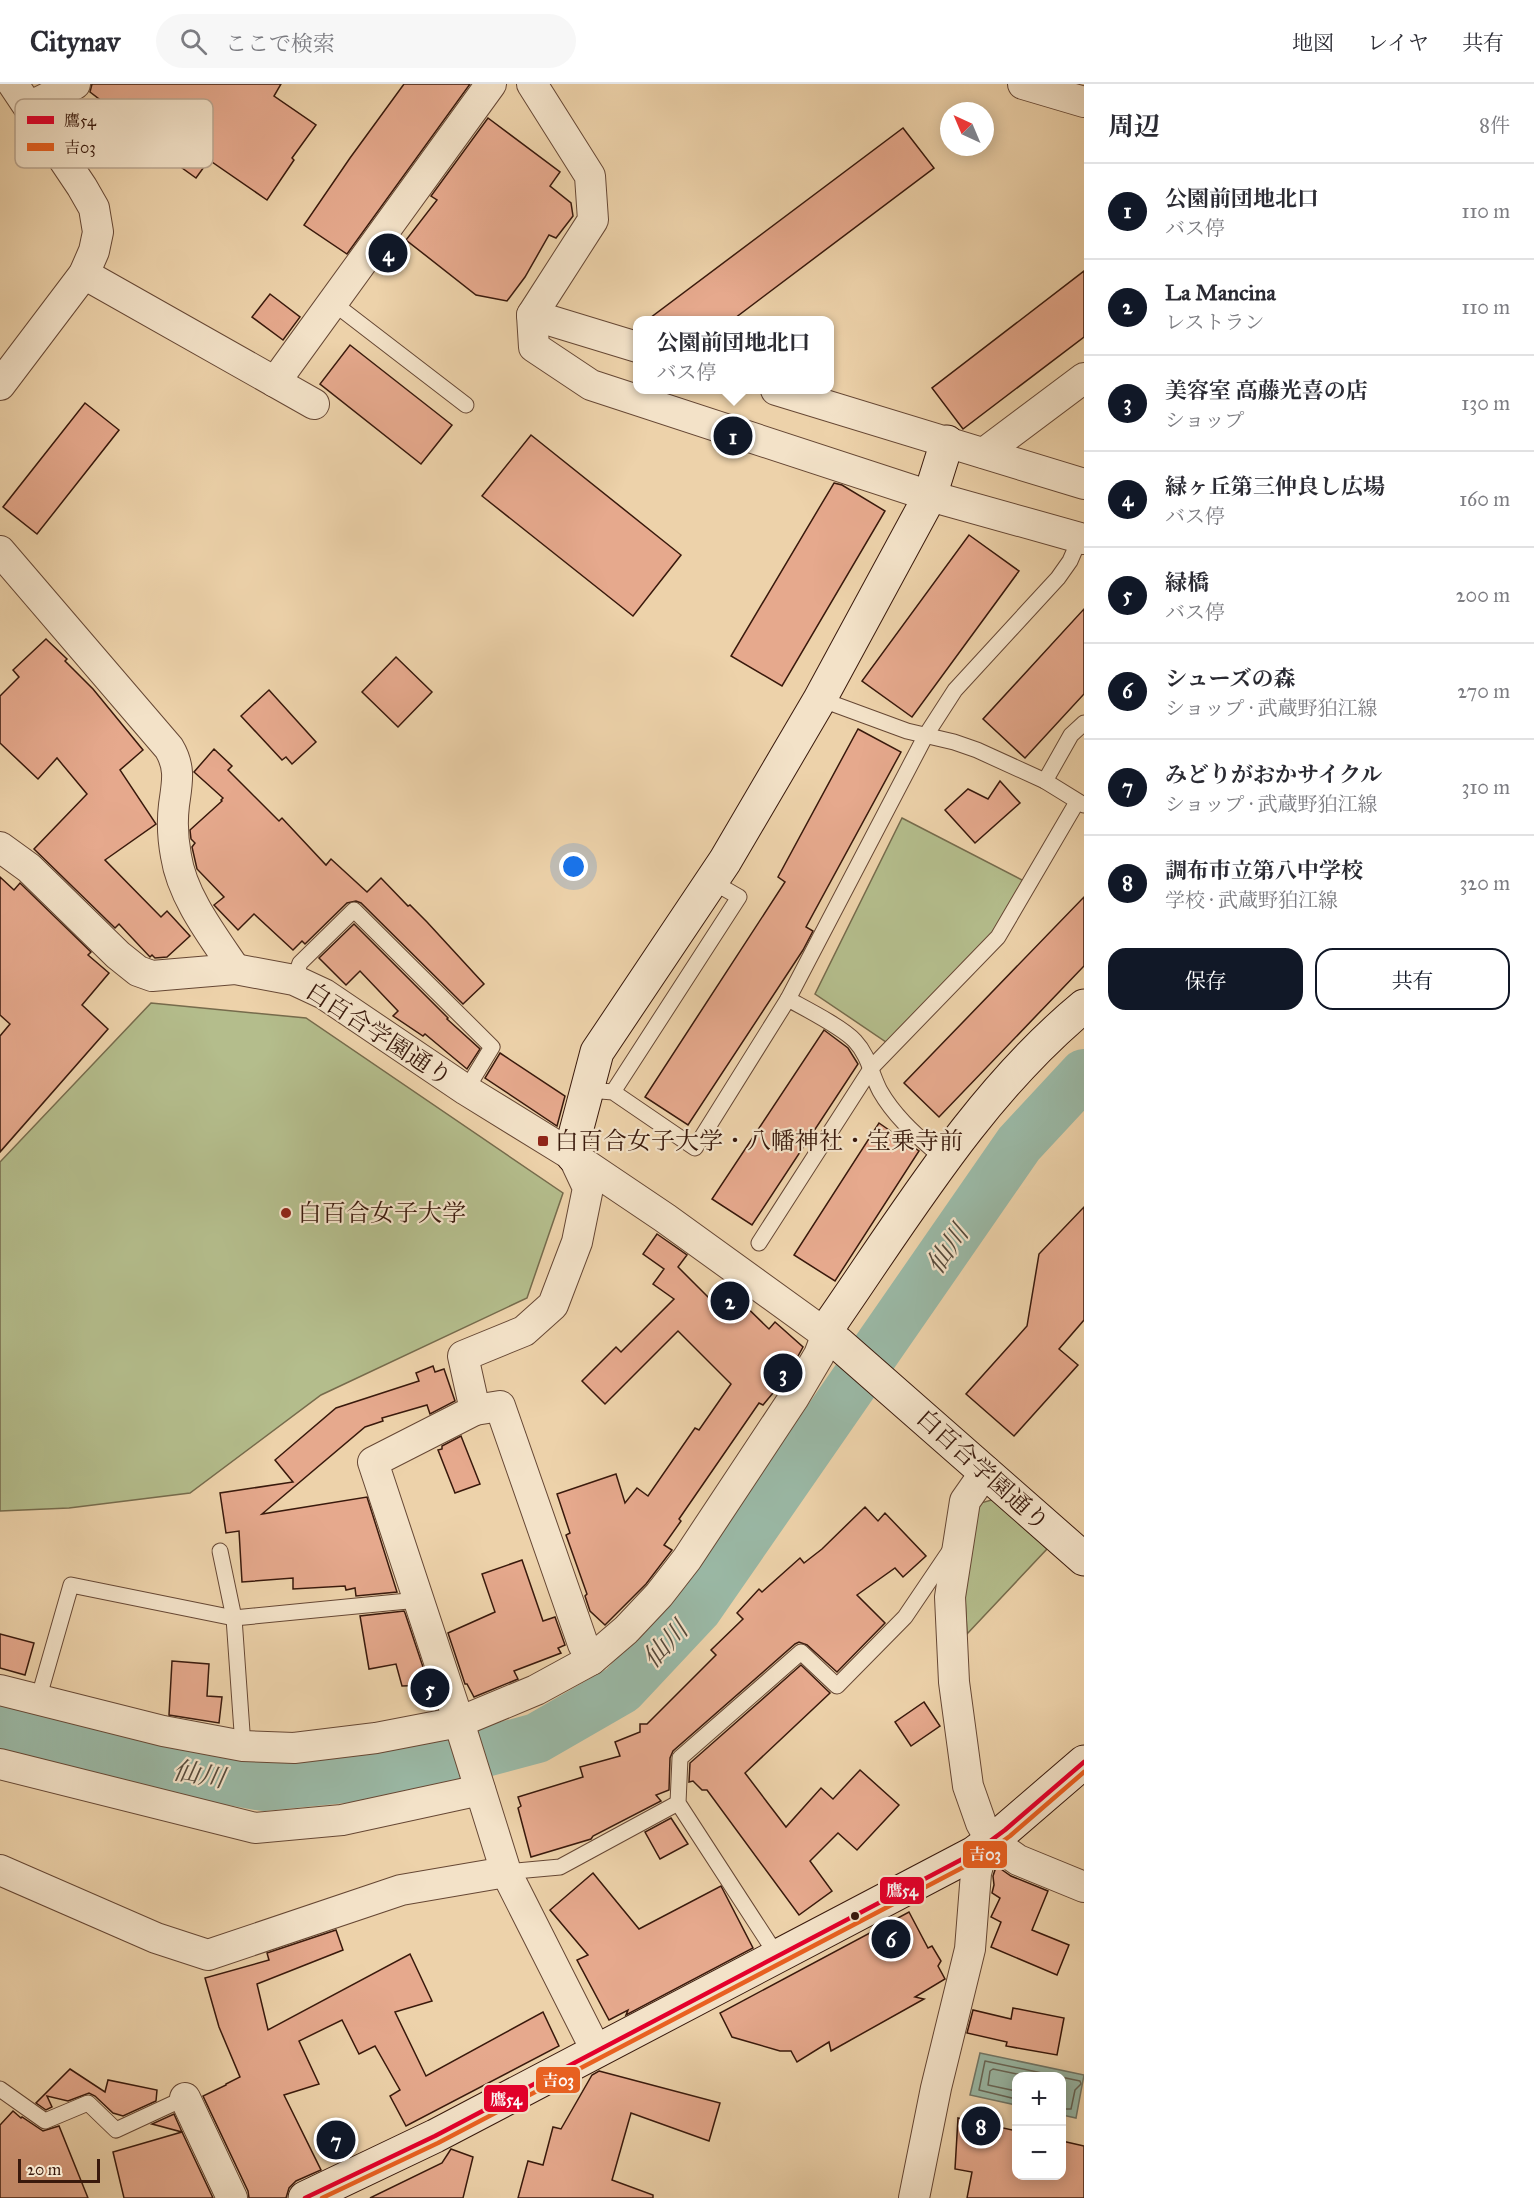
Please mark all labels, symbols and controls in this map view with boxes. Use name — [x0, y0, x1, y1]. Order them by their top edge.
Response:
search box — [156, 14, 576, 68]
text: Citynav — [30, 24, 120, 59]
icon: search — [177, 25, 210, 58]
text: ここで検索 — [225, 30, 335, 57]
text: 地図 — [1292, 30, 1334, 56]
text: レイヤ — [1367, 30, 1429, 56]
text: 共有 — [1462, 30, 1504, 56]
legend — [15, 99, 213, 168]
north arrow — [940, 102, 994, 156]
text: 周辺 — [1108, 110, 1160, 142]
text: 鷹54 — [64, 111, 97, 130]
text: 8件 — [1479, 113, 1510, 137]
text: 吉03 — [64, 138, 96, 157]
text: 公園前団地北口 — [1165, 185, 1319, 212]
text: 1 — [1124, 199, 1131, 223]
text: 110 m — [1462, 199, 1510, 223]
text: バス停 — [1165, 216, 1225, 240]
pin: 4 — [368, 230, 408, 276]
text: La Mancina — [1165, 279, 1276, 306]
text: 2 — [1123, 295, 1132, 319]
text: 110 m — [1462, 295, 1510, 319]
text: レストラン — [1165, 310, 1264, 334]
popup — [633, 316, 834, 394]
text: 公園前団地北口 — [656, 329, 811, 356]
text: バス停 — [656, 360, 716, 384]
text: 美容室 高藤光喜の店 — [1165, 377, 1368, 404]
text: 3 — [1124, 391, 1132, 415]
text: 130 m — [1461, 391, 1510, 415]
text: ショップ — [1165, 408, 1245, 432]
pin: 1 — [714, 414, 752, 458]
text: 緑ヶ丘第三仲良し広場 — [1165, 473, 1385, 500]
text: 4 — [1122, 487, 1133, 511]
text: 160 m — [1459, 487, 1510, 511]
text: バス停 — [1165, 504, 1225, 528]
text: 緑橋 — [1165, 569, 1209, 596]
text: 5 — [1123, 583, 1132, 607]
text: 200 m — [1456, 583, 1510, 607]
text: バス停 — [1165, 600, 1225, 624]
text: シューズの森 — [1165, 665, 1295, 692]
text: 6 — [1122, 679, 1133, 703]
text: 270 m — [1457, 679, 1510, 703]
text: ショップ · 武蔵野狛江線 — [1165, 696, 1378, 720]
text: みどりがおかサイクル — [1165, 761, 1382, 788]
text: 7 — [1122, 775, 1133, 799]
text: 310 m — [1461, 775, 1510, 799]
text: ショップ · 武蔵野狛江線 — [1165, 792, 1378, 816]
your location — [559, 852, 588, 881]
text: 調布市立第八中学校 — [1165, 857, 1363, 884]
text: 8 — [1122, 871, 1133, 895]
text: 320 m — [1459, 871, 1510, 895]
text: 学校 · 武蔵野狛江線 — [1165, 888, 1338, 912]
button: 保存 — [1108, 948, 1303, 1010]
button: 共有 — [1315, 948, 1510, 1010]
street label: 白百合学園通り — [300, 976, 458, 1092]
place label: 白百合女子大学・八幡神社・宝乗寺前 — [555, 1126, 963, 1156]
marker: 白百合女子大学・八幡神社・宝乗寺前 — [536, 1134, 550, 1148]
place label: 白百合女子大学 — [298, 1198, 466, 1228]
marker: 白百合女子大学 — [279, 1206, 293, 1220]
water label: 仙川 — [919, 1216, 977, 1279]
pin: 2 — [710, 1278, 750, 1324]
pin: 3 — [764, 1350, 802, 1396]
street label: 白百合学園通り — [911, 1403, 1055, 1537]
water label: 仙川 — [636, 1612, 696, 1674]
pin: 5 — [410, 1666, 450, 1710]
water label: 仙川 — [171, 1754, 230, 1795]
line badge: 吉03 — [962, 1840, 1008, 1869]
text: 吉03 — [969, 1845, 1001, 1865]
line badge: 鷹54 — [879, 1876, 925, 1905]
text: 鷹54 — [886, 1881, 919, 1901]
unlabelled marker — [849, 1910, 861, 1922]
pin: 6 — [872, 1916, 910, 1962]
line badge: 吉03 — [535, 2066, 581, 2094]
text: 吉03 — [542, 2071, 574, 2091]
map controls — [1012, 2072, 1066, 2180]
button: + — [1012, 2072, 1066, 2126]
line badge: 鷹54 — [483, 2084, 529, 2113]
text: 鷹54 — [490, 2090, 523, 2110]
pin: 8 — [962, 2104, 1000, 2148]
pin: 7 — [316, 2118, 356, 2162]
button: − — [1012, 2126, 1066, 2180]
scale bar — [18, 2156, 100, 2184]
text: 20 m — [27, 2160, 61, 2179]

